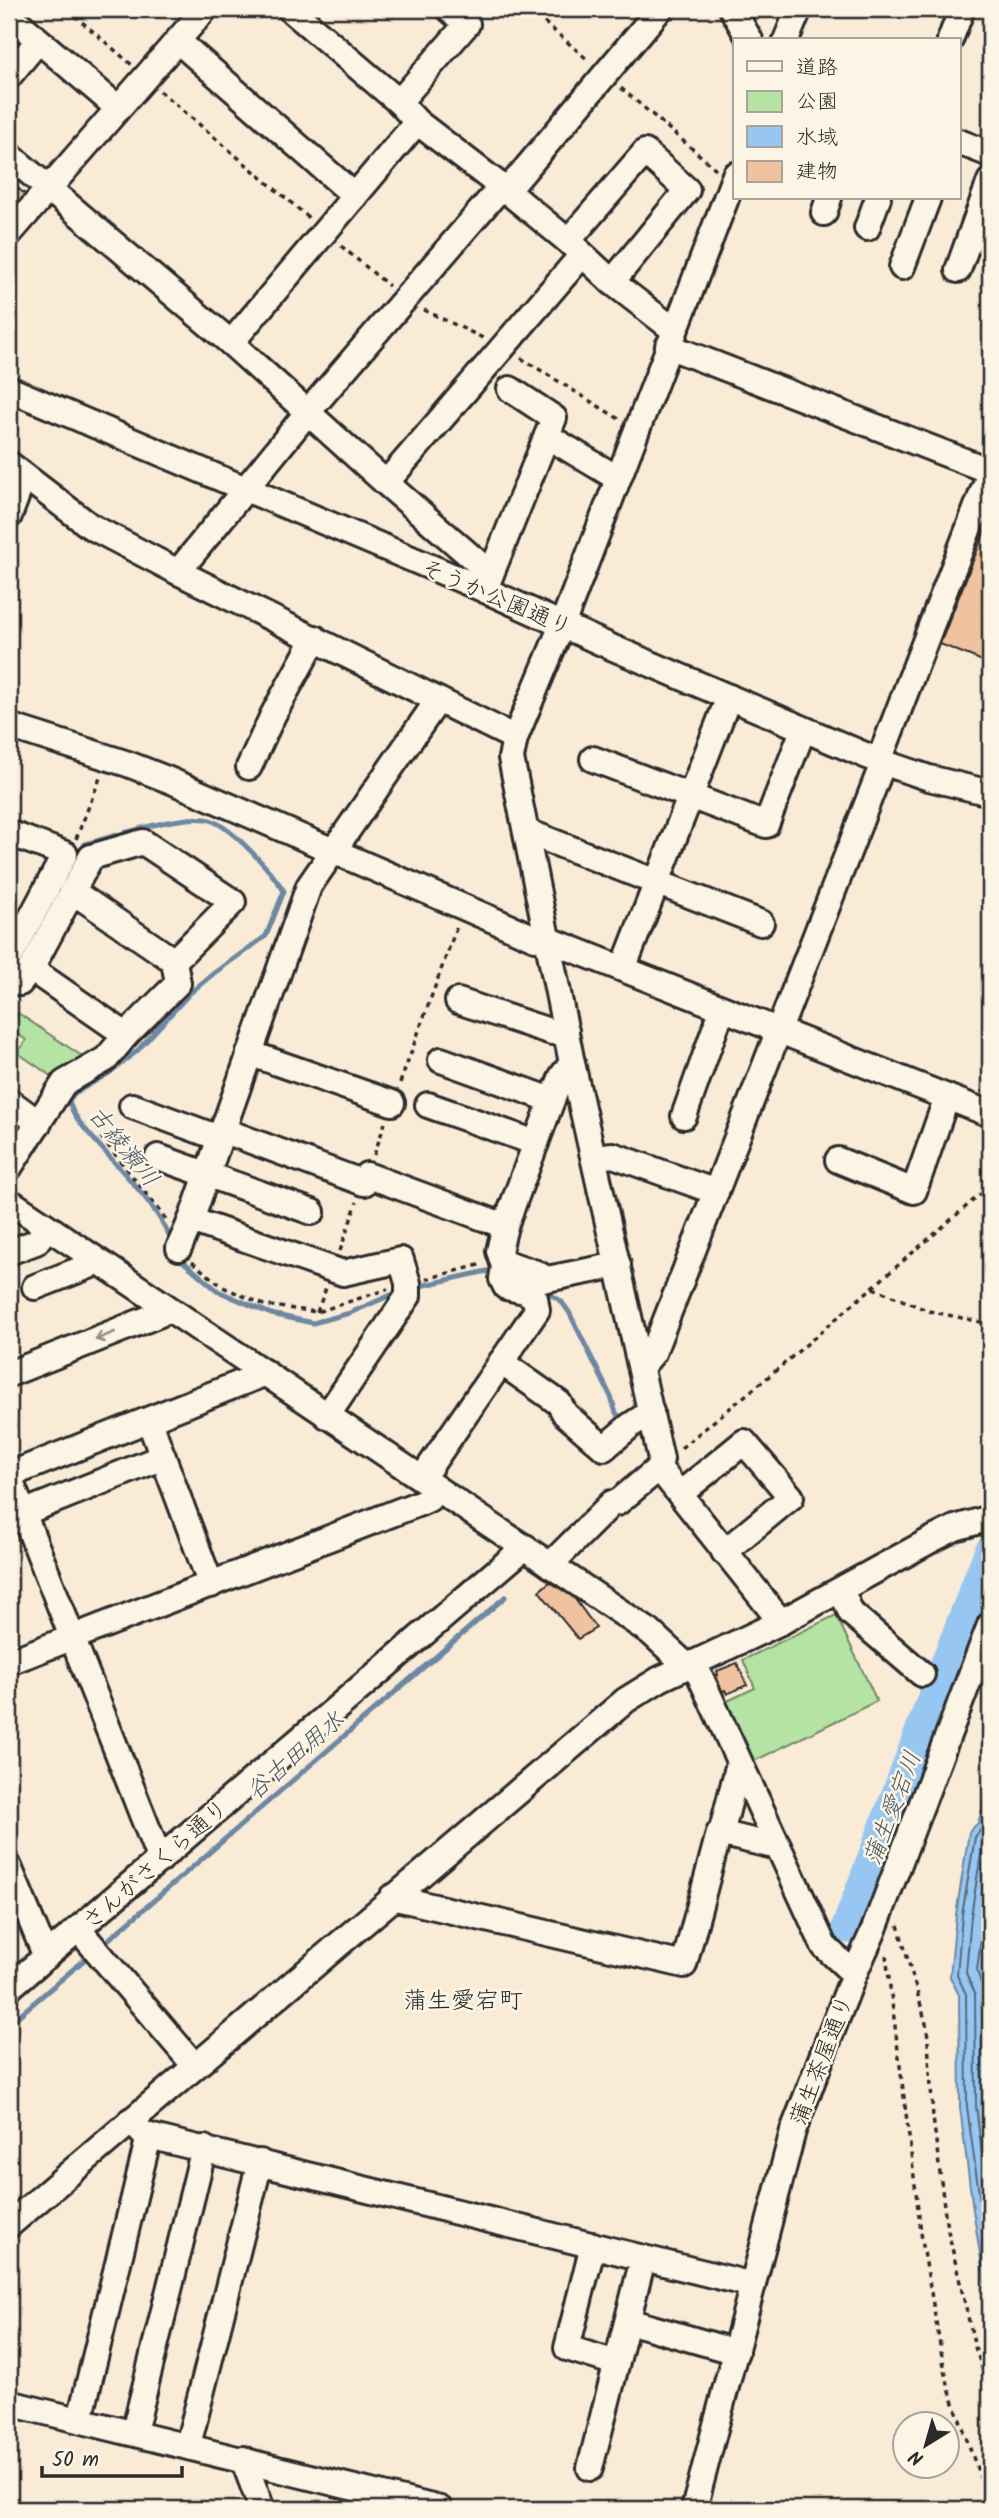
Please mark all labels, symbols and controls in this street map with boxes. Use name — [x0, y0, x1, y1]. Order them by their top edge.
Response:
legend — [733, 38, 960, 200]
text: 道路 — [796, 52, 838, 85]
text: 公園 — [796, 86, 838, 119]
text: 水域 — [796, 122, 838, 155]
text: 建物 — [796, 156, 838, 189]
street label: そうか公園通り — [415, 551, 577, 647]
water label: 古綾瀬川 — [77, 1097, 168, 1197]
one-way arrow — [94, 1330, 116, 1343]
water label: 谷古田用水 — [238, 1702, 354, 1810]
water label: 蒲生愛宕川 — [854, 1746, 933, 1872]
street label: さんがさくら通り — [75, 1792, 238, 1939]
district label: 蒲生愛宕町 — [403, 1982, 523, 2021]
street label: 蒲生茶屋通り — [781, 1990, 864, 2132]
north arrow — [890, 2410, 960, 2480]
scale bar — [42, 2434, 182, 2478]
text: N — [903, 2441, 931, 2473]
text: 50 m — [52, 2444, 99, 2477]

